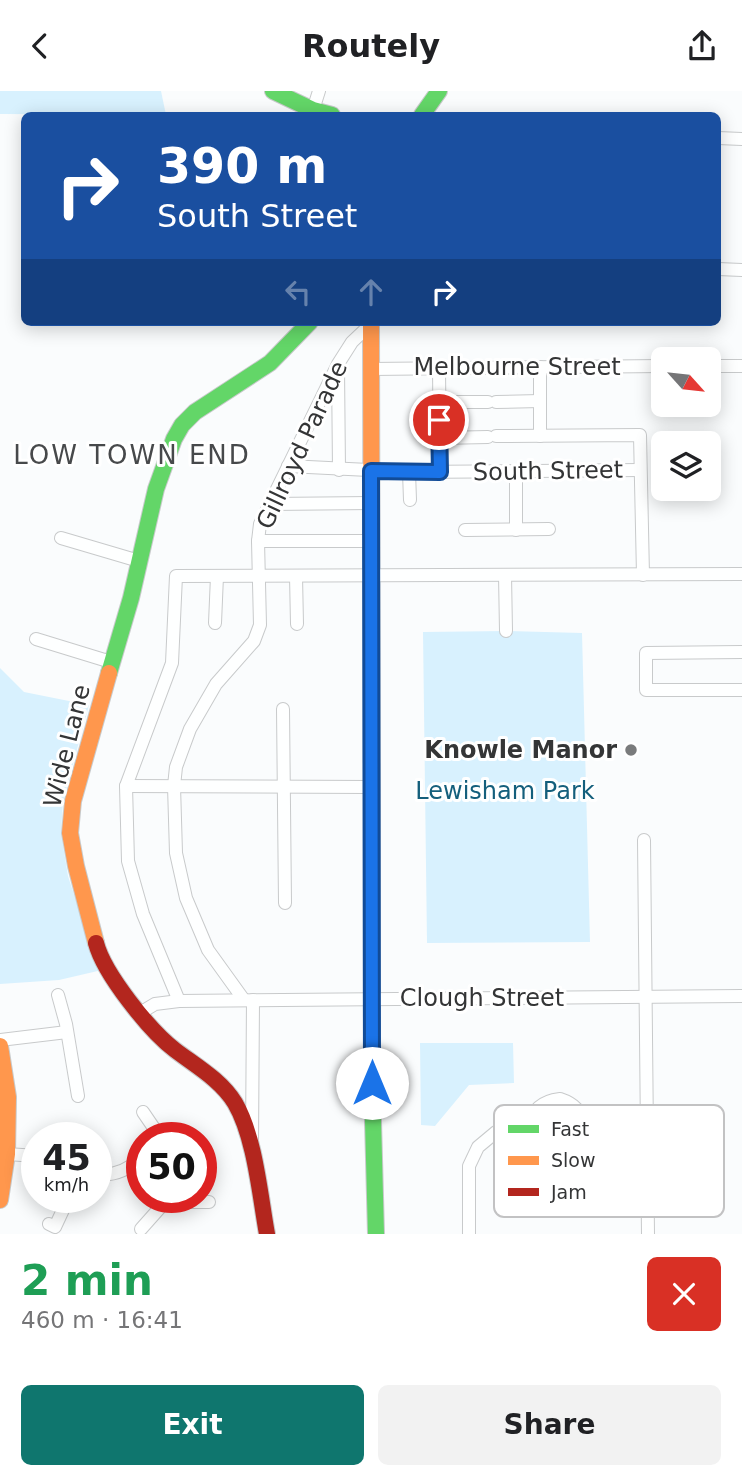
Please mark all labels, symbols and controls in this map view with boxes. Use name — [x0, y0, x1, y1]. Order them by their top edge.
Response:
icon: back — [21, 27, 59, 65]
text: Routely — [302, 27, 440, 65]
icon: share — [683, 27, 721, 65]
text: 390 m — [157, 138, 327, 195]
icon: right — [42, 140, 133, 231]
text: South Street — [157, 197, 357, 235]
icon: left — [279, 273, 317, 311]
icon: ahead — [352, 273, 390, 311]
icon: right — [425, 273, 463, 311]
north arrow — [651, 347, 721, 417]
map controls — [651, 347, 721, 501]
street label: Melbourne Street — [413, 353, 621, 381]
street label: Gillroyd Parade — [251, 356, 353, 534]
pin — [409, 390, 469, 450]
icon: arrive — [420, 401, 458, 439]
button: layers — [651, 431, 721, 501]
district label: LOW TOWN END — [13, 440, 251, 470]
street label: South Street — [473, 456, 623, 486]
street label: Wide Lane — [38, 682, 96, 810]
place label: Knowle Manor — [424, 736, 617, 764]
marker: Knowle Manor — [623, 742, 639, 758]
park label: Lewisham Park — [415, 777, 595, 805]
street label: Clough Street — [400, 984, 564, 1012]
position arrow — [335, 1046, 409, 1120]
legend — [494, 1105, 724, 1217]
text: Fast — [551, 1118, 589, 1140]
speed limit sign: 50 — [126, 1122, 217, 1213]
text: 45 — [42, 1138, 91, 1178]
text: Slow — [551, 1149, 596, 1171]
text: km/h — [44, 1174, 89, 1195]
text: Jam — [550, 1181, 587, 1203]
text: 2 min — [21, 1256, 153, 1305]
button: close — [647, 1257, 721, 1331]
text: 460 m · 16:41 — [21, 1307, 183, 1333]
button: Exit — [21, 1385, 364, 1465]
button: Share — [378, 1385, 721, 1465]

